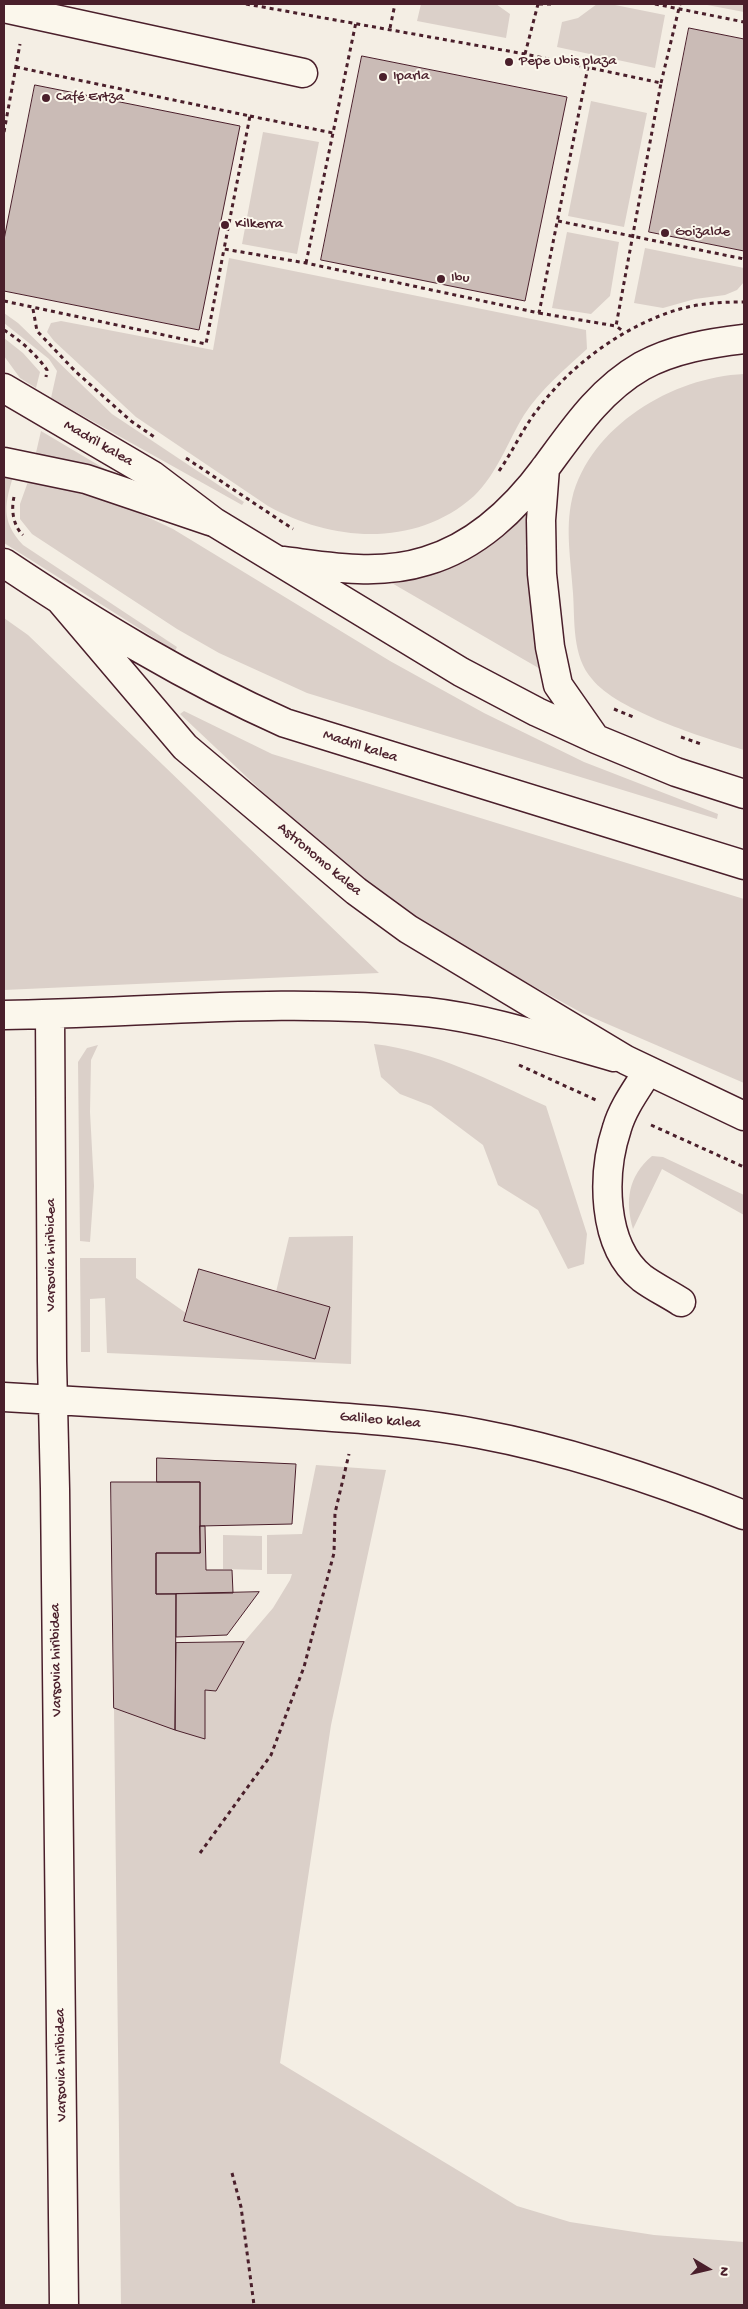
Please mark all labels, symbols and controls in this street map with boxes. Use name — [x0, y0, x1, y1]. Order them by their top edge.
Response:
place label: Pepe Ubis plaza — [519, 53, 617, 71]
marker: Pepe Ubis plaza — [503, 56, 515, 68]
place label: Iparla — [393, 68, 429, 86]
marker: Iparla — [377, 71, 389, 83]
place label: Café Ertza — [56, 89, 124, 107]
marker: Café Ertza — [40, 92, 52, 104]
place label: Kilkerra — [235, 216, 283, 234]
marker: Kilkerra — [219, 219, 231, 231]
place label: Goizalde — [675, 224, 730, 242]
marker: Goizalde — [659, 227, 671, 239]
place label: Ibu — [451, 270, 470, 288]
marker: Ibu — [435, 273, 447, 285]
street label: Madril kalea — [60, 417, 136, 471]
street label: Madril kalea — [320, 726, 400, 768]
street label: Astronomo kalea — [273, 819, 365, 901]
street label: Varsovia hiribidea — [43, 1199, 61, 1311]
street label: Galileo kalea — [339, 1408, 421, 1434]
street label: Varsovia hiribidea — [47, 1603, 67, 1717]
street label: Varsovia hiribidea — [52, 2008, 72, 2122]
north arrow — [683, 2244, 733, 2294]
text: N — [714, 2266, 732, 2277]

